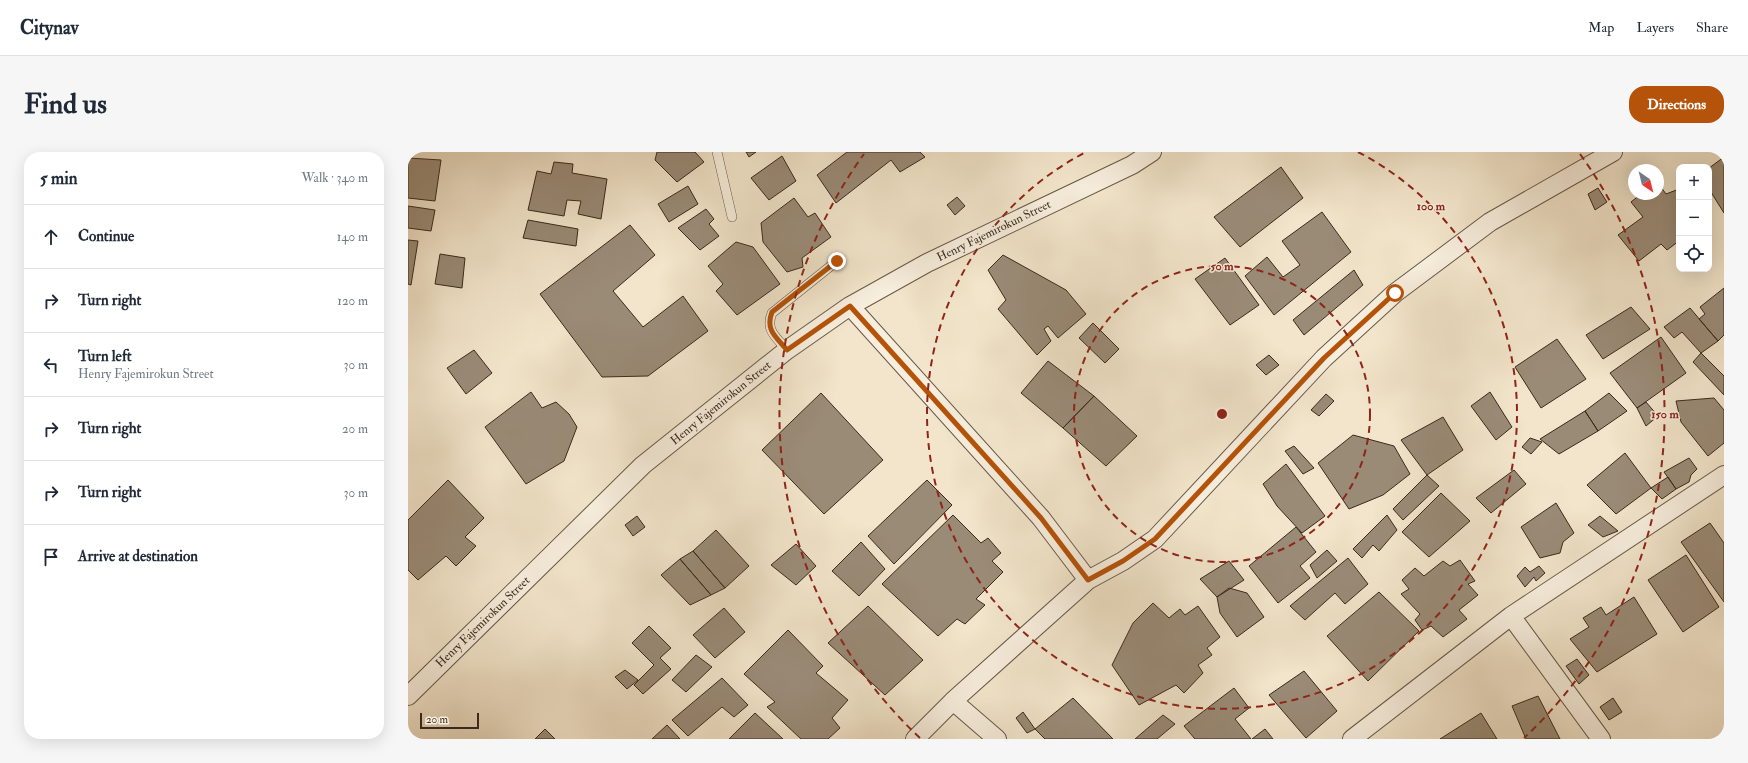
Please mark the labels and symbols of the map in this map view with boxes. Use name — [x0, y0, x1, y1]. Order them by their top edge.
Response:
north arrow — [1628, 164, 1664, 200]
street label: Henry Fajemirokun Street — [934, 197, 1054, 265]
text: 100 m — [1417, 199, 1446, 214]
route end — [828, 252, 846, 270]
text: 50 m — [1210, 259, 1234, 274]
route start — [1386, 284, 1404, 302]
street label: Henry Fajemirokun Street — [668, 358, 774, 448]
centre of rings — [1215, 407, 1229, 421]
text: 150 m — [1651, 407, 1679, 422]
street label: Henry Fajemirokun Street — [433, 573, 533, 671]
scale bar — [420, 711, 479, 730]

